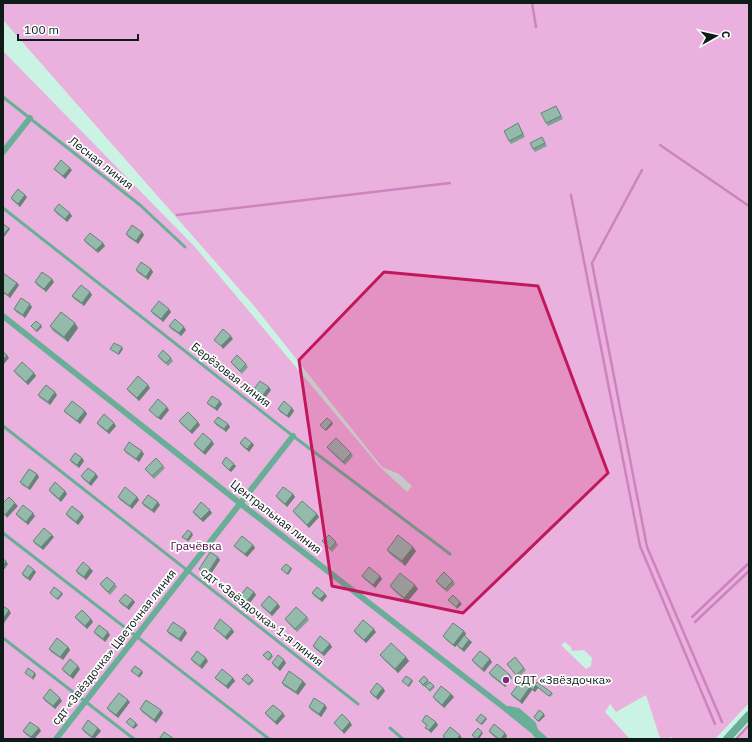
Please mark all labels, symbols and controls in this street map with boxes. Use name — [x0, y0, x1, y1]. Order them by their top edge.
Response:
scale bar — [18, 16, 138, 42]
north arrow — [696, 16, 736, 56]
text: 100 m — [24, 22, 59, 37]
text: С — [718, 30, 733, 39]
street label: Лесная линия — [66, 133, 137, 193]
street label: Берёзовая линия — [188, 339, 274, 410]
street label: Центральная линия — [228, 476, 325, 557]
park label: Грачёвка — [170, 538, 222, 553]
street label: сдт «Звёздочка» 1-я линия — [198, 564, 327, 669]
street label: сдт «Звёздочка» Цветочная линия — [48, 566, 179, 728]
place label: СДТ «Звёздочка» — [514, 672, 611, 687]
marker: СДТ «Звёздочка» — [501, 675, 511, 685]

